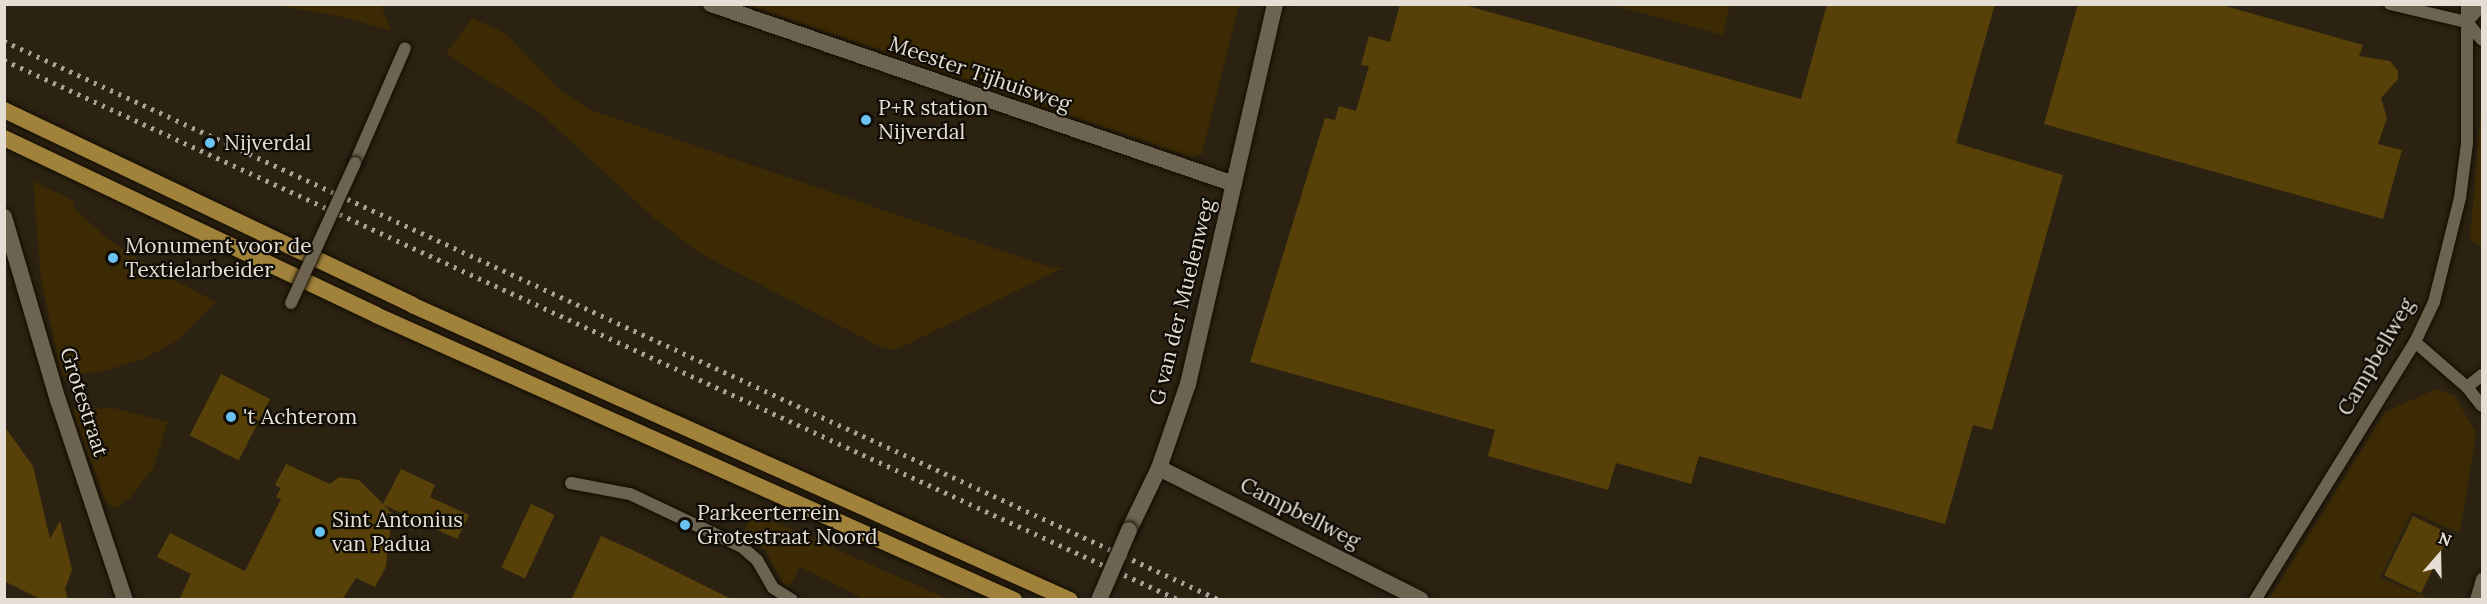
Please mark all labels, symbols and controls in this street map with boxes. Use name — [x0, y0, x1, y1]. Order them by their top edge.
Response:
street label: Meester Tijhuisweg — [886, 31, 1074, 117]
place label: P+R station Nijverdal — [878, 95, 988, 145]
marker: P+R station Nijverdal — [859, 113, 873, 127]
place label: Nijverdal — [224, 130, 311, 156]
marker: Nijverdal — [201, 134, 219, 152]
street label: G van der Muelenweg — [1144, 196, 1220, 408]
place label: Monument voor de Textielarbeider — [125, 233, 312, 283]
marker: Monument voor de Textielarbeider — [106, 251, 120, 265]
street label: Campbellweg — [2332, 294, 2420, 420]
street label: Grotestraat — [55, 344, 113, 460]
place label: 't Achterom — [243, 404, 357, 430]
marker: 't Achterom — [224, 410, 238, 424]
street label: Campbellweg — [1236, 472, 1364, 554]
place label: Parkeerterrein Grotestraat Noord — [697, 500, 878, 550]
place label: Sint Antonius van Padua — [332, 507, 463, 557]
marker: Parkeerterrein Grotestraat Noord — [678, 518, 692, 532]
marker: Sint Antonius van Padua — [313, 525, 327, 539]
north arrow — [2409, 526, 2469, 586]
text: N — [2436, 528, 2454, 551]

